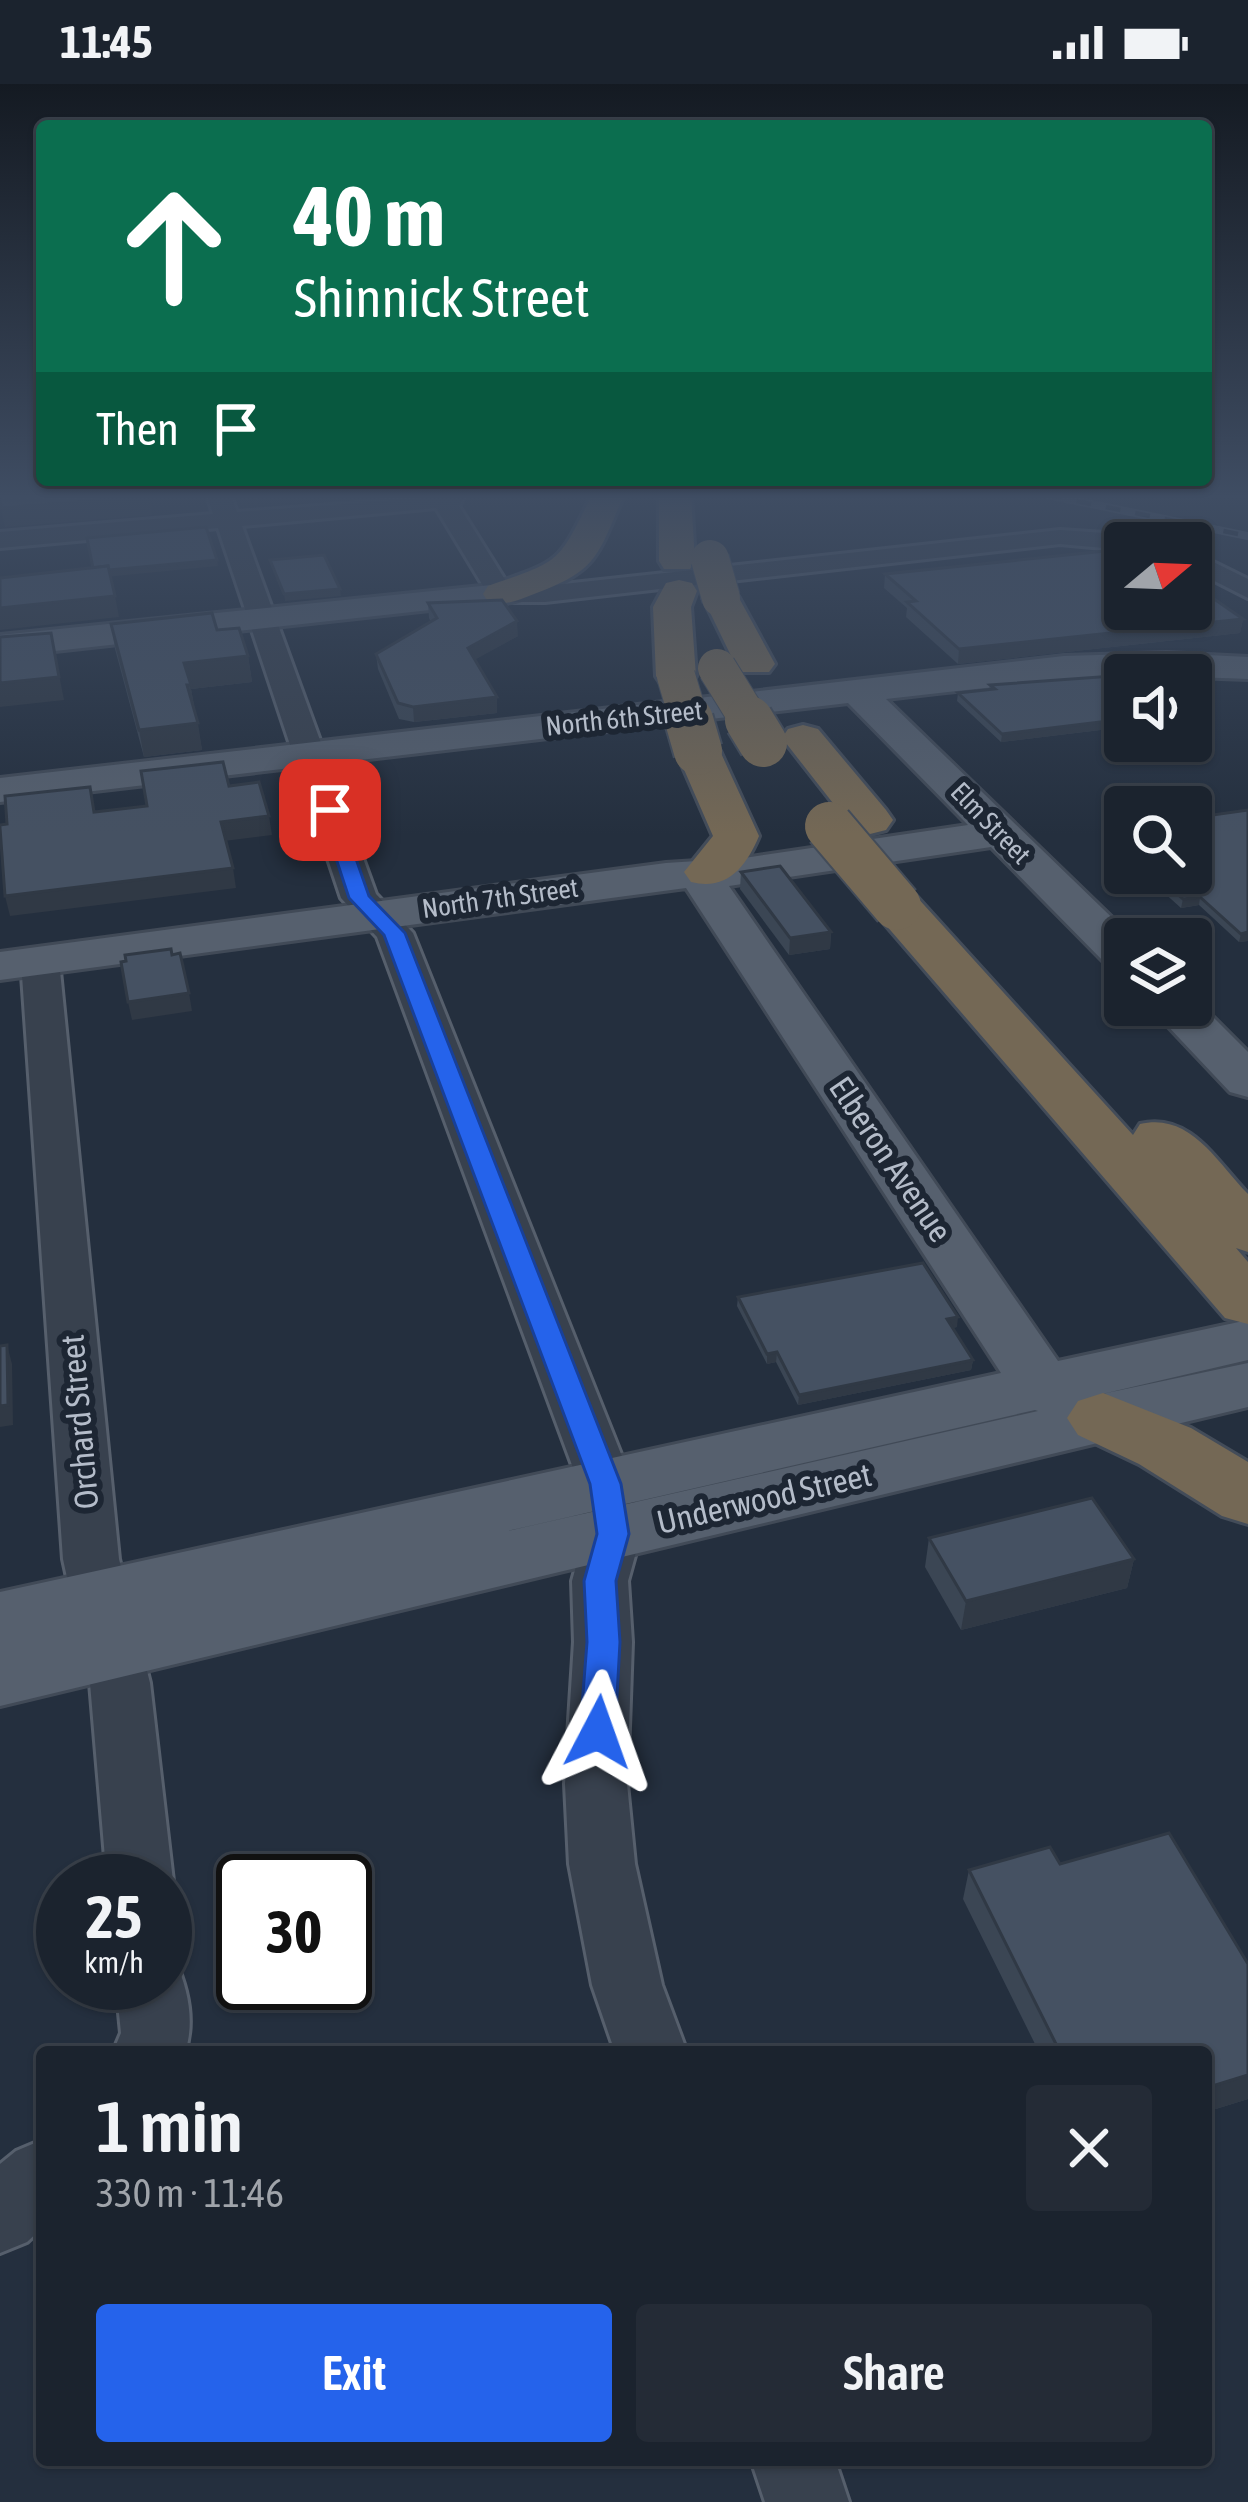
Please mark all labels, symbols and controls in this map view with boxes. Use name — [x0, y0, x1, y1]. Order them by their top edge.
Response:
text: 11:45 — [60, 16, 153, 68]
icon: ahead — [96, 168, 252, 324]
text: 40 m — [294, 168, 445, 264]
text: Shinnick Street — [294, 267, 590, 328]
icon: arrive — [203, 396, 269, 462]
text: Then — [96, 403, 179, 455]
north arrow — [1104, 522, 1212, 630]
map controls — [1104, 522, 1212, 1026]
button: sound — [1104, 654, 1212, 762]
street label: North 6th Street — [544, 694, 704, 742]
pin — [279, 759, 381, 861]
street label: Elm Street — [945, 776, 1037, 870]
icon: arrive — [297, 777, 363, 843]
button: search — [1104, 786, 1212, 894]
street label: North 7th Street — [420, 872, 580, 924]
button: layers — [1104, 918, 1212, 1026]
street label: Elberon Avenue — [822, 1069, 960, 1249]
street label: Orchard Street — [52, 1333, 106, 1511]
street label: Underwood Street — [653, 1455, 875, 1541]
position arrow — [535, 1669, 661, 1795]
speed limit sign: 30 — [216, 1854, 372, 2010]
text: 25 — [86, 1882, 142, 1951]
text: km/h — [84, 1945, 144, 1979]
text: 1 min — [96, 2085, 243, 2167]
button: close — [1026, 2085, 1152, 2211]
text: 330 m · 11:46 — [96, 2171, 284, 2215]
button: Exit — [96, 2304, 612, 2442]
button: Share — [636, 2304, 1152, 2442]

